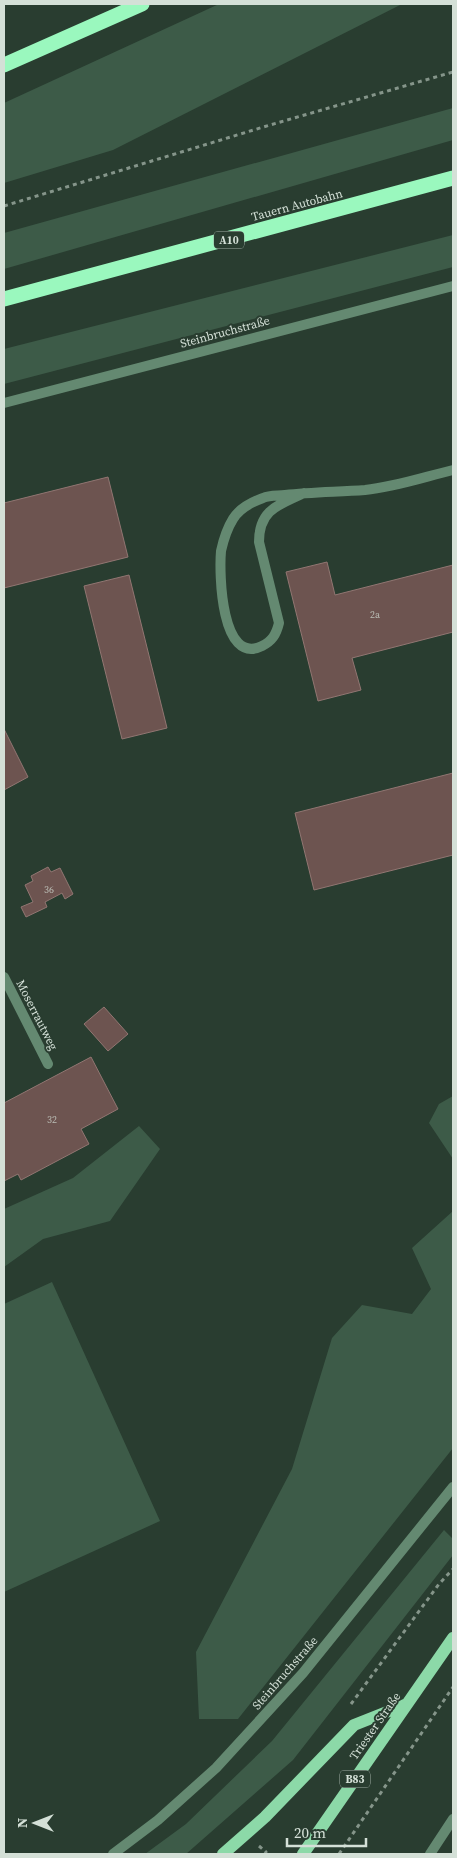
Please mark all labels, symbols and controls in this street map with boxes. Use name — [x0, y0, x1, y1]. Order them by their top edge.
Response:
street label: Tauern Autobahn — [250, 185, 344, 225]
road number: A10 — [214, 232, 244, 248]
street label: Steinbruchstraße — [178, 312, 272, 352]
house number: 2a — [370, 608, 381, 621]
house number: 36 — [44, 883, 54, 896]
street label: Moserrautweg — [12, 977, 62, 1053]
house number: 32 — [47, 1113, 57, 1126]
street label: Steinbruchstraße — [249, 1633, 321, 1713]
street label: Triester Straße — [346, 1689, 404, 1763]
road number: B83 — [340, 1770, 370, 1788]
north arrow — [10, 1798, 60, 1848]
scale bar — [287, 1816, 366, 1848]
text: N — [12, 1818, 32, 1828]
text: 20 m — [294, 1822, 326, 1843]

